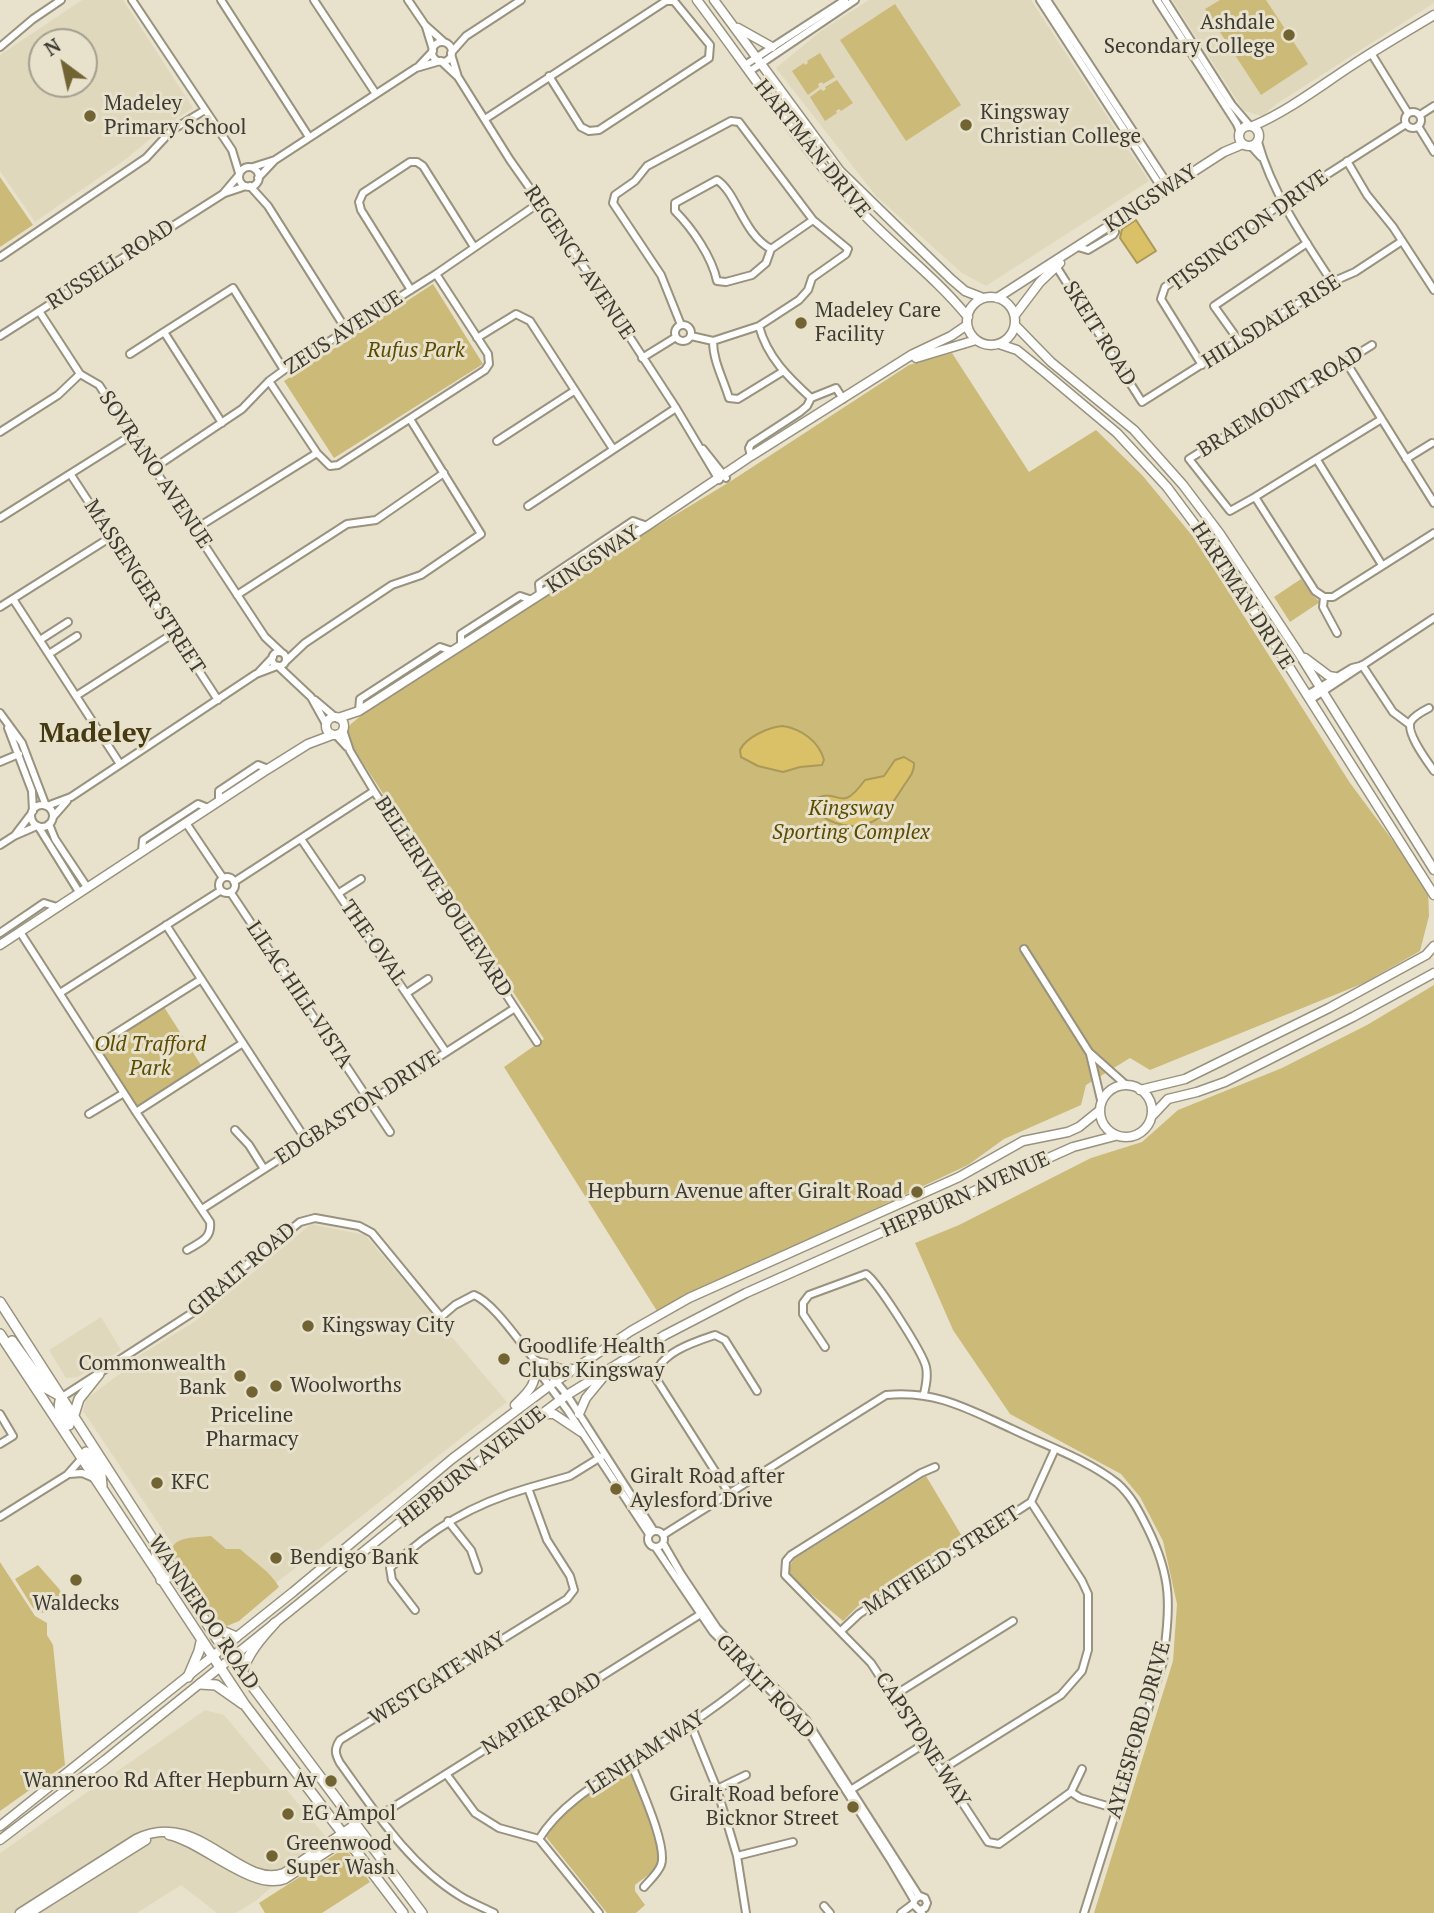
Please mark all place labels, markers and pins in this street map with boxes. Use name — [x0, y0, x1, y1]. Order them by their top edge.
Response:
place label: Ashdale Secondary College — [1104, 10, 1275, 60]
marker: Ashdale Secondary College — [1281, 27, 1297, 43]
place label: Madeley Primary School — [104, 91, 247, 141]
place label: Kingsway Christian College — [980, 100, 1141, 150]
marker: Madeley Primary School — [82, 108, 98, 124]
marker: Kingsway Christian College — [958, 117, 974, 133]
place label: Madeley Care Facility — [815, 298, 941, 348]
marker: Madeley Care Facility — [793, 315, 809, 331]
place label: Hepburn Avenue after Giralt Road — [588, 1179, 903, 1205]
marker: Hepburn Avenue after Giralt Road — [909, 1184, 925, 1200]
place label: Kingsway City — [322, 1313, 454, 1339]
marker: Kingsway City — [300, 1318, 316, 1334]
place label: Goodlife Health Clubs Kingsway — [518, 1334, 665, 1384]
place label: Commonwealth Bank — [78, 1351, 226, 1401]
marker: Goodlife Health Clubs Kingsway — [496, 1351, 512, 1367]
marker: Commonwealth Bank — [232, 1368, 248, 1384]
place label: Woolworths — [290, 1373, 402, 1399]
marker: Woolworths — [268, 1378, 284, 1394]
marker: Priceline Pharmacy — [244, 1384, 260, 1400]
place label: Priceline Pharmacy — [206, 1403, 298, 1453]
place label: Giralt Road after Aylesford Drive — [630, 1464, 785, 1514]
place label: KFC — [171, 1470, 210, 1496]
marker: KFC — [149, 1475, 165, 1491]
marker: Giralt Road after Aylesford Drive — [608, 1481, 624, 1497]
place label: Bendigo Bank — [290, 1545, 419, 1571]
marker: Bendigo Bank — [268, 1550, 284, 1566]
marker: Waldecks — [68, 1572, 84, 1588]
place label: Waldecks — [32, 1591, 120, 1617]
place label: Wanneroo Rd After Hepburn Av — [23, 1768, 317, 1794]
marker: Wanneroo Rd After Hepburn Av — [323, 1773, 339, 1789]
place label: Giralt Road before Bicknor Street — [669, 1782, 839, 1832]
marker: Giralt Road before Bicknor Street — [845, 1799, 861, 1815]
place label: EG Ampol — [302, 1801, 396, 1827]
marker: EG Ampol — [280, 1806, 296, 1822]
place label: Greenwood Super Wash — [286, 1831, 395, 1881]
marker: Greenwood Super Wash — [264, 1848, 280, 1864]

